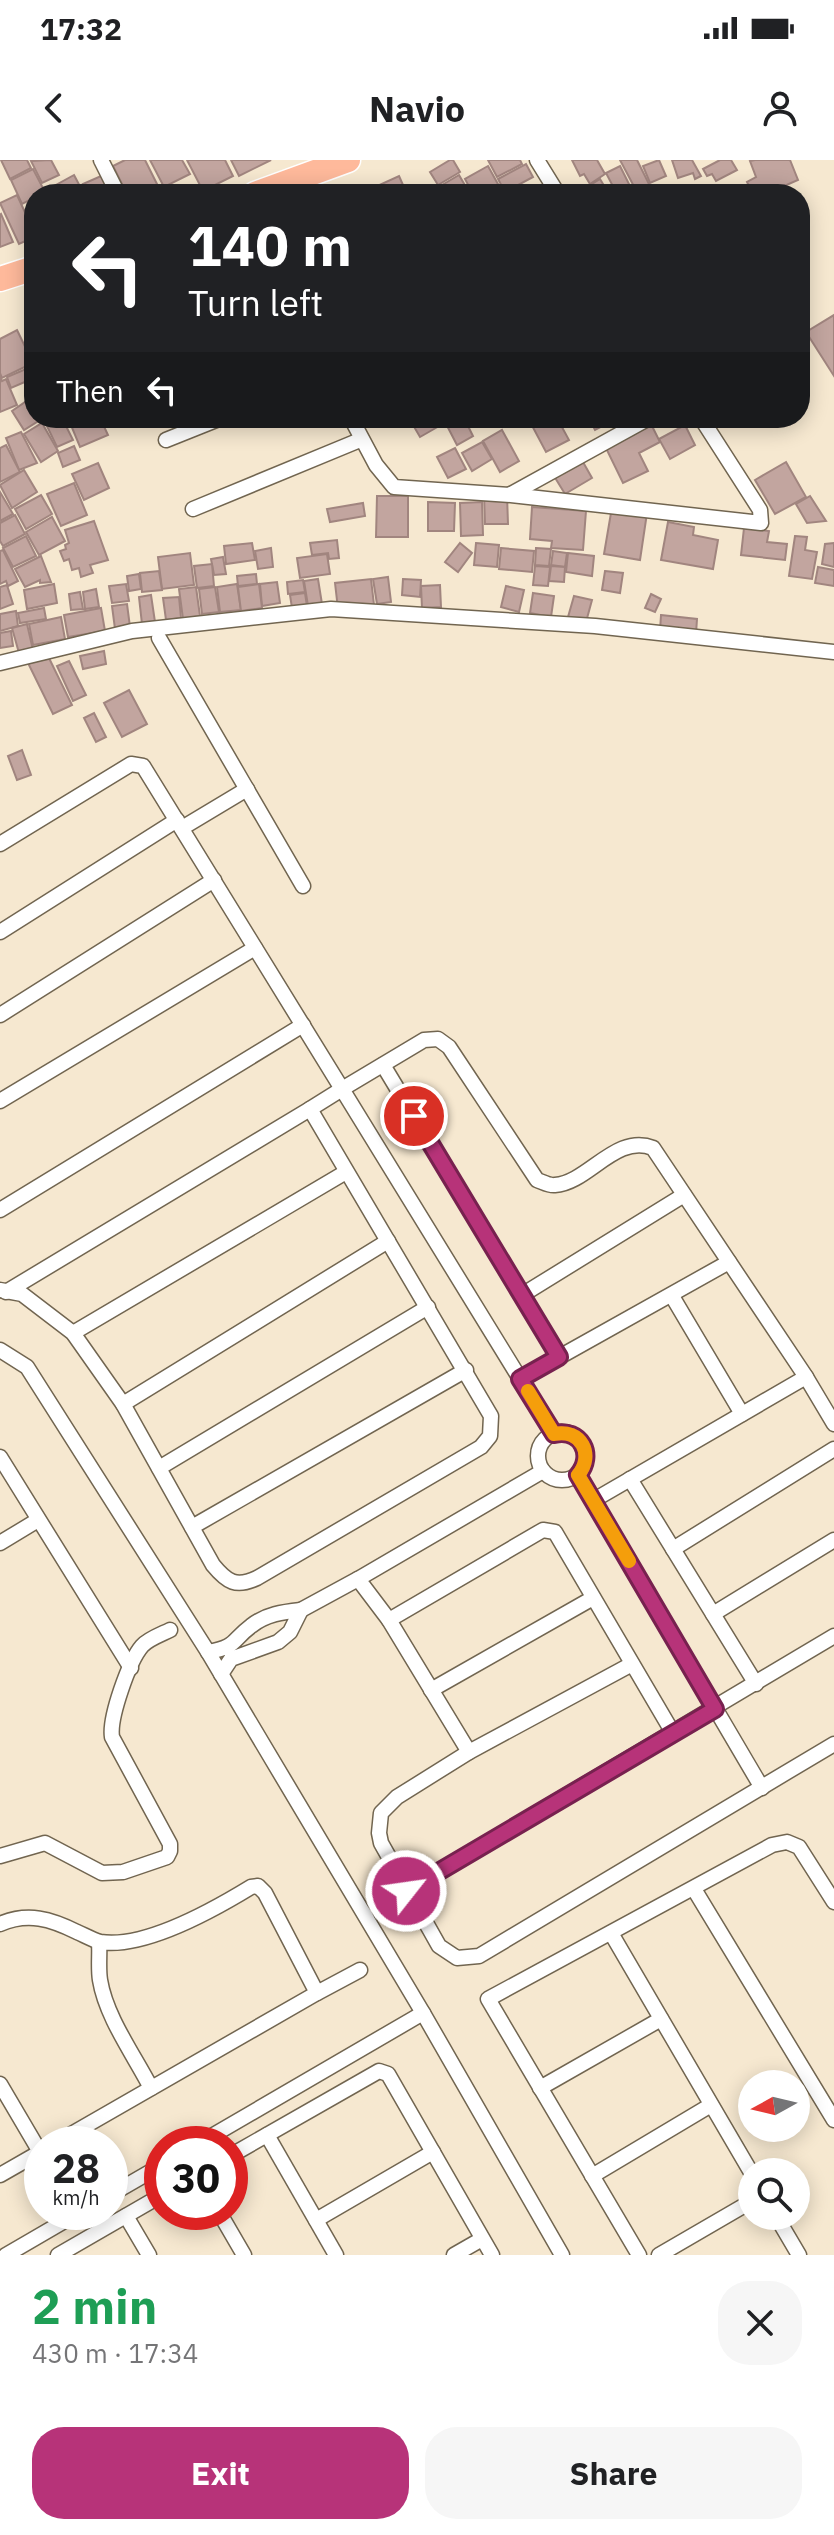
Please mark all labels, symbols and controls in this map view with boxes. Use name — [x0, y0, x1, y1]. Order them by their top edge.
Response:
text: 17:32 — [40, 9, 122, 48]
text: Navio — [369, 85, 465, 132]
icon: back — [32, 86, 76, 130]
icon: person — [758, 86, 802, 130]
text: 140 m — [188, 209, 352, 281]
icon: left — [56, 216, 160, 320]
text: Turn left — [188, 279, 323, 326]
icon: left — [140, 368, 184, 412]
text: Then — [56, 371, 124, 410]
pin — [380, 1082, 448, 1150]
icon: arrive — [392, 1094, 436, 1138]
position arrow — [364, 1849, 448, 1933]
north arrow — [738, 2070, 810, 2142]
map controls — [738, 2070, 810, 2230]
speed limit sign: 30 — [144, 2126, 248, 2230]
text: 28 — [52, 2142, 100, 2194]
button: search — [738, 2158, 810, 2230]
text: km/h — [52, 2184, 100, 2211]
text: 2 min — [32, 2275, 157, 2337]
button: close — [718, 2281, 802, 2365]
text: 430 m · 17:34 — [32, 2336, 198, 2370]
button: Exit — [32, 2427, 409, 2519]
button: Share — [425, 2427, 802, 2519]

